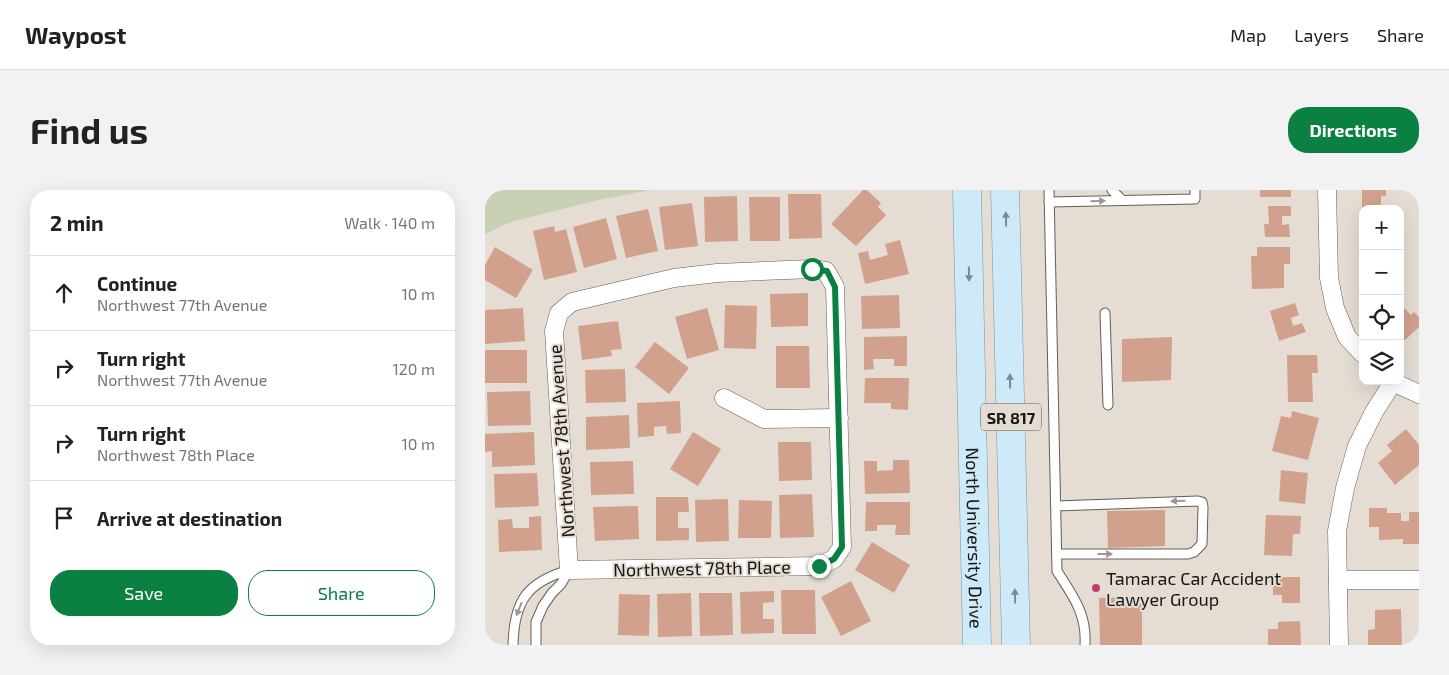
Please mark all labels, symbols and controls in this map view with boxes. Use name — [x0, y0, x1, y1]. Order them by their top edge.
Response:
text: Waypost — [25, 20, 126, 49]
text: Map — [1230, 24, 1266, 46]
text: Layers — [1294, 24, 1349, 46]
text: Share — [1377, 24, 1424, 46]
button: Directions — [1288, 107, 1419, 153]
text: Find us — [30, 109, 148, 151]
one-way arrow — [1090, 196, 1106, 204]
map controls — [1359, 205, 1404, 385]
button: + — [1359, 205, 1404, 250]
text: 2 min — [50, 210, 104, 235]
one-way arrow — [1002, 211, 1010, 227]
text: Walk · 140 m — [344, 213, 435, 232]
button: − — [1359, 250, 1404, 295]
route start — [801, 258, 824, 281]
one-way arrow — [965, 266, 973, 282]
text: Continue — [97, 272, 177, 295]
icon: ahead — [50, 279, 78, 307]
text: 10 m — [401, 284, 435, 303]
text: Northwest 77th Avenue — [97, 295, 267, 314]
button: locate — [1359, 295, 1404, 340]
button: layers — [1359, 340, 1404, 385]
street label: Northwest 78th Avenue — [543, 344, 579, 538]
text: Turn right — [97, 347, 185, 370]
icon: right — [50, 354, 78, 382]
text: 120 m — [392, 359, 435, 378]
text: Northwest 77th Avenue — [97, 370, 267, 389]
one-way arrow — [1006, 373, 1014, 389]
road number: SR 817 — [981, 403, 1041, 430]
text: Turn right — [97, 422, 185, 445]
icon: right — [50, 429, 78, 457]
text: 10 m — [401, 434, 435, 453]
text: Northwest 78th Place — [97, 445, 255, 464]
street label: North University Drive — [962, 447, 988, 629]
one-way arrow — [1170, 498, 1186, 506]
icon: arrive — [50, 504, 78, 532]
text: Arrive at destination — [97, 507, 282, 530]
one-way arrow — [1098, 550, 1114, 558]
street label: Northwest 78th Place — [613, 555, 791, 581]
route end — [808, 555, 831, 578]
place label: Tamarac Car Accident Lawyer Group — [1106, 567, 1281, 610]
button: Save — [50, 570, 238, 616]
button: Share — [248, 570, 435, 616]
marker: Tamarac Car Accident Lawyer Group — [1090, 582, 1102, 594]
one-way arrow — [1011, 588, 1019, 604]
one-way arrow — [514, 602, 522, 616]

